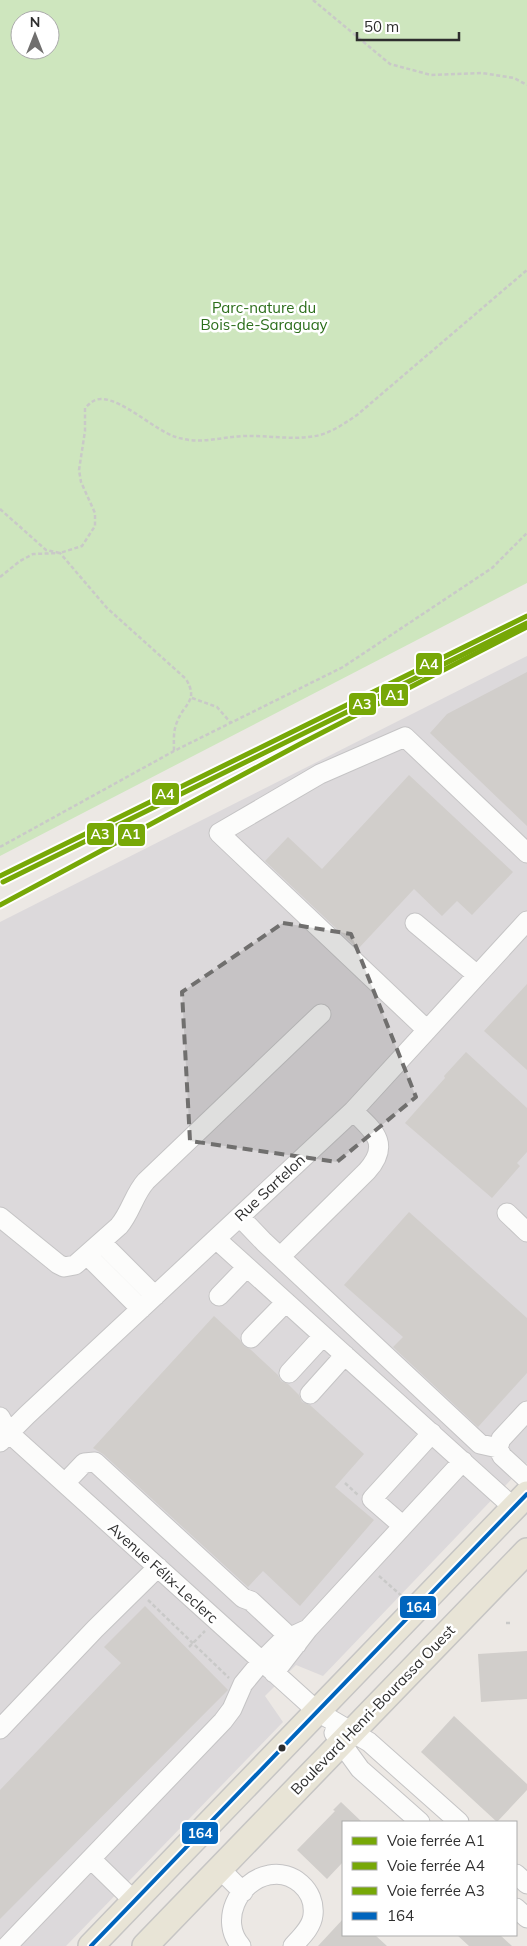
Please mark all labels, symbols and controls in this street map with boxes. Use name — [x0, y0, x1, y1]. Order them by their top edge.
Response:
north arrow — [10, 10, 60, 60]
scale bar — [357, 10, 460, 42]
text: N — [30, 13, 40, 31]
text: 50 m — [364, 17, 399, 36]
park label: Parc-nature du Bois-de-Saraguay — [200, 298, 328, 334]
line badge: A4 — [415, 652, 443, 676]
text: A4 — [420, 655, 439, 673]
line badge: A1 — [380, 683, 409, 707]
text: A1 — [386, 686, 404, 704]
line badge: A3 — [348, 692, 377, 716]
text: A3 — [353, 695, 371, 713]
line badge: A4 — [151, 782, 180, 806]
text: A4 — [156, 785, 175, 803]
line badge: A3 — [86, 822, 115, 846]
line badge: A1 — [117, 823, 146, 847]
text: A3 — [91, 825, 109, 843]
text: A1 — [122, 825, 140, 843]
street label: Rue Sartelon — [230, 1150, 309, 1225]
street label: Avenue Félix-Leclerc — [104, 1518, 222, 1627]
line badge: 164 — [399, 1595, 437, 1619]
text: 164 — [405, 1598, 431, 1616]
street label: Boulevard Henri-Bourassa Ouest — [286, 1621, 459, 1798]
unlabelled marker — [277, 1743, 287, 1753]
line badge: 164 — [181, 1821, 219, 1845]
legend — [342, 1821, 517, 1936]
text: 164 — [187, 1824, 213, 1842]
text: Voie ferrée A1 — [387, 1831, 485, 1850]
text: Voie ferrée A4 — [387, 1856, 485, 1875]
text: Voie ferrée A3 — [387, 1881, 485, 1900]
text: 164 — [387, 1906, 414, 1925]

